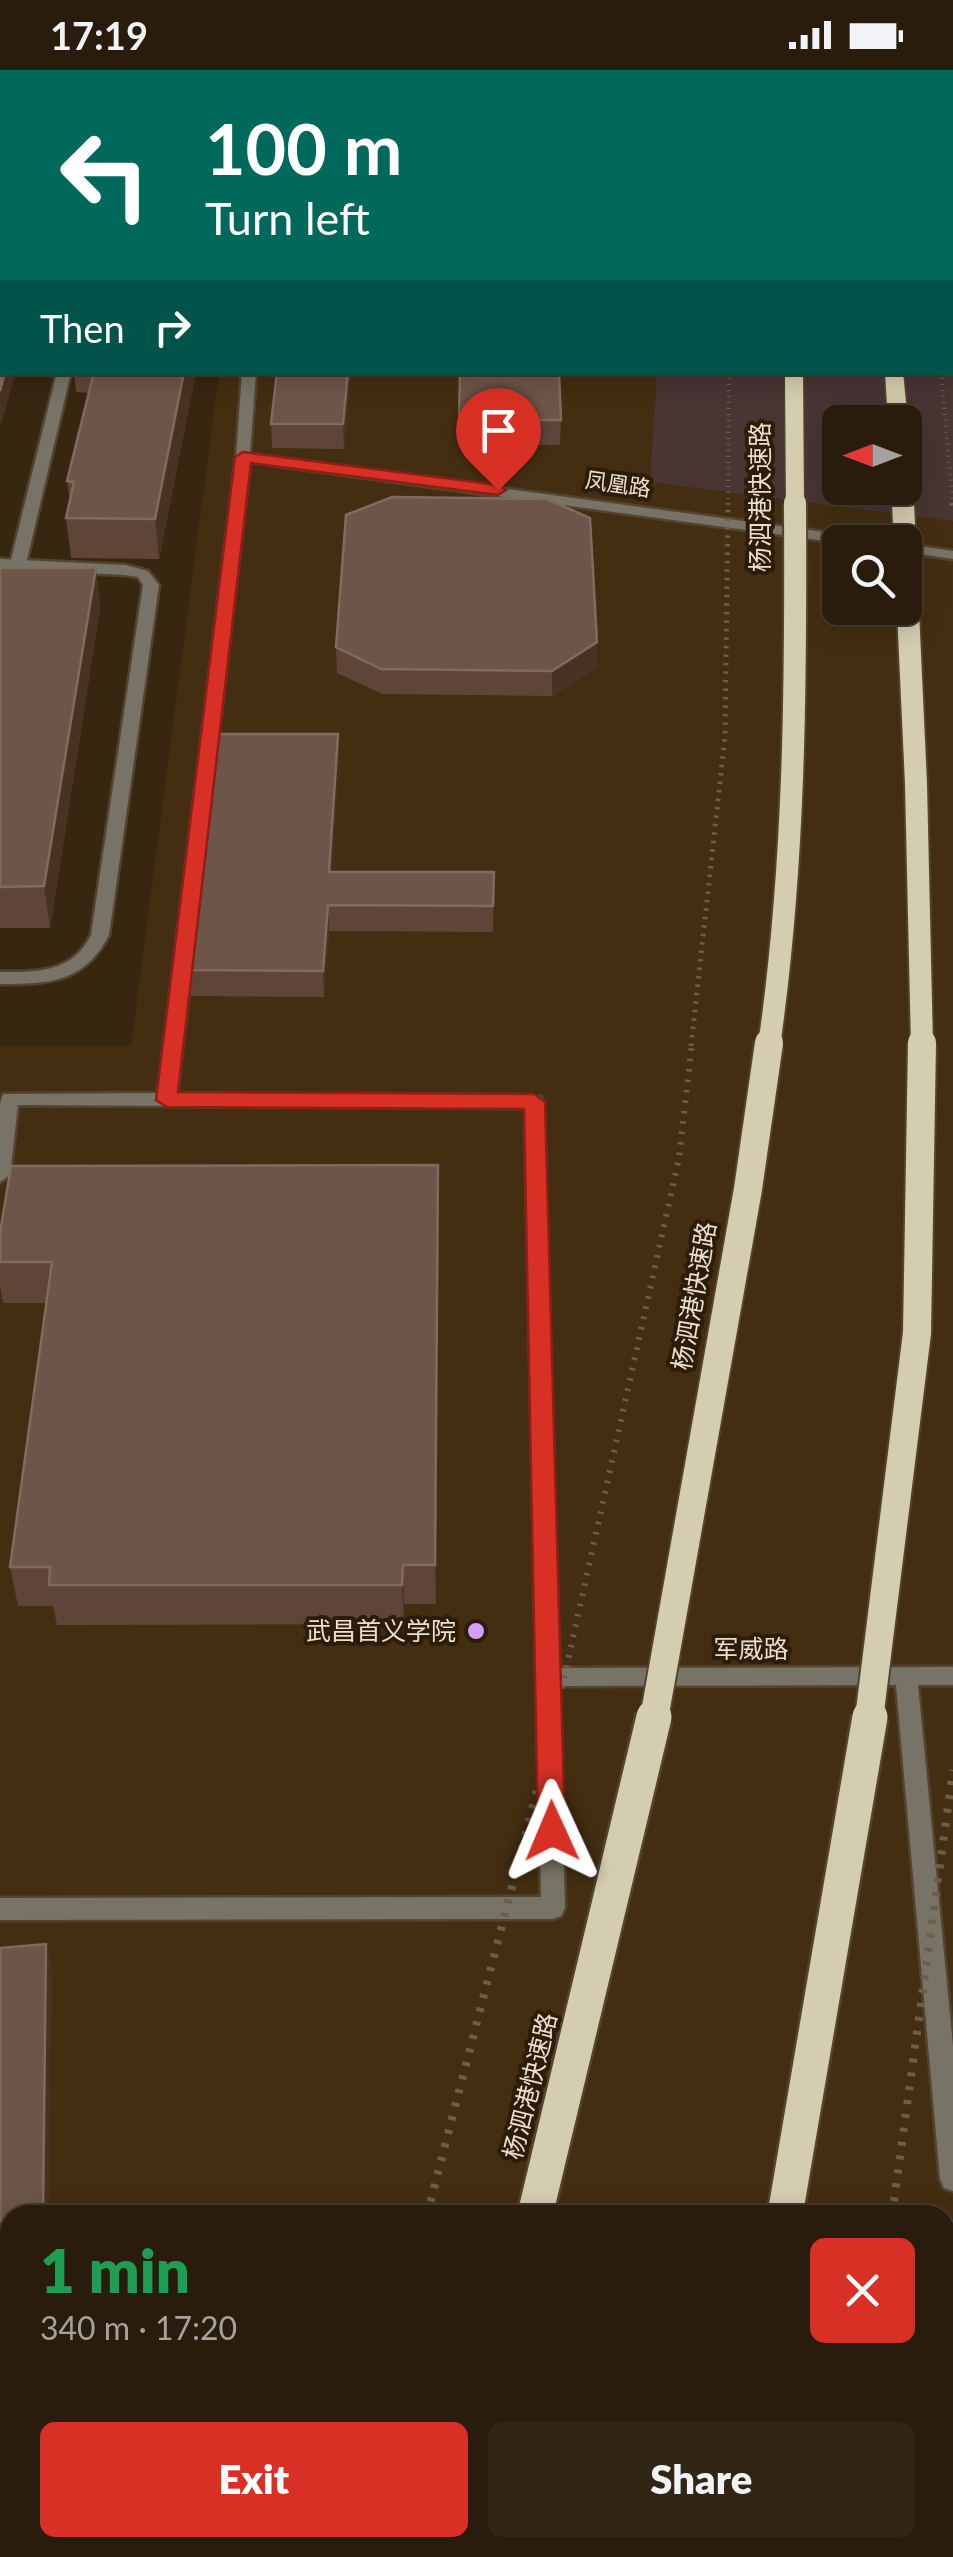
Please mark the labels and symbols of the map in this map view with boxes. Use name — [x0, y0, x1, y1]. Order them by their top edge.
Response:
pin — [456, 388, 541, 491]
north arrow — [822, 405, 922, 505]
street label: 杨泗港快速路 — [744, 422, 774, 572]
street label: 凤凰路 — [584, 466, 653, 501]
street label: 杨泗港快速路 — [665, 1219, 721, 1372]
place label: 武昌首义学院 — [306, 1615, 456, 1645]
marker: 武昌首义学院 — [465, 1620, 487, 1642]
street label: 军威路 — [713, 1633, 789, 1663]
position arrow — [500, 1779, 604, 1883]
street label: 杨泗港快速路 — [496, 2009, 562, 2162]

